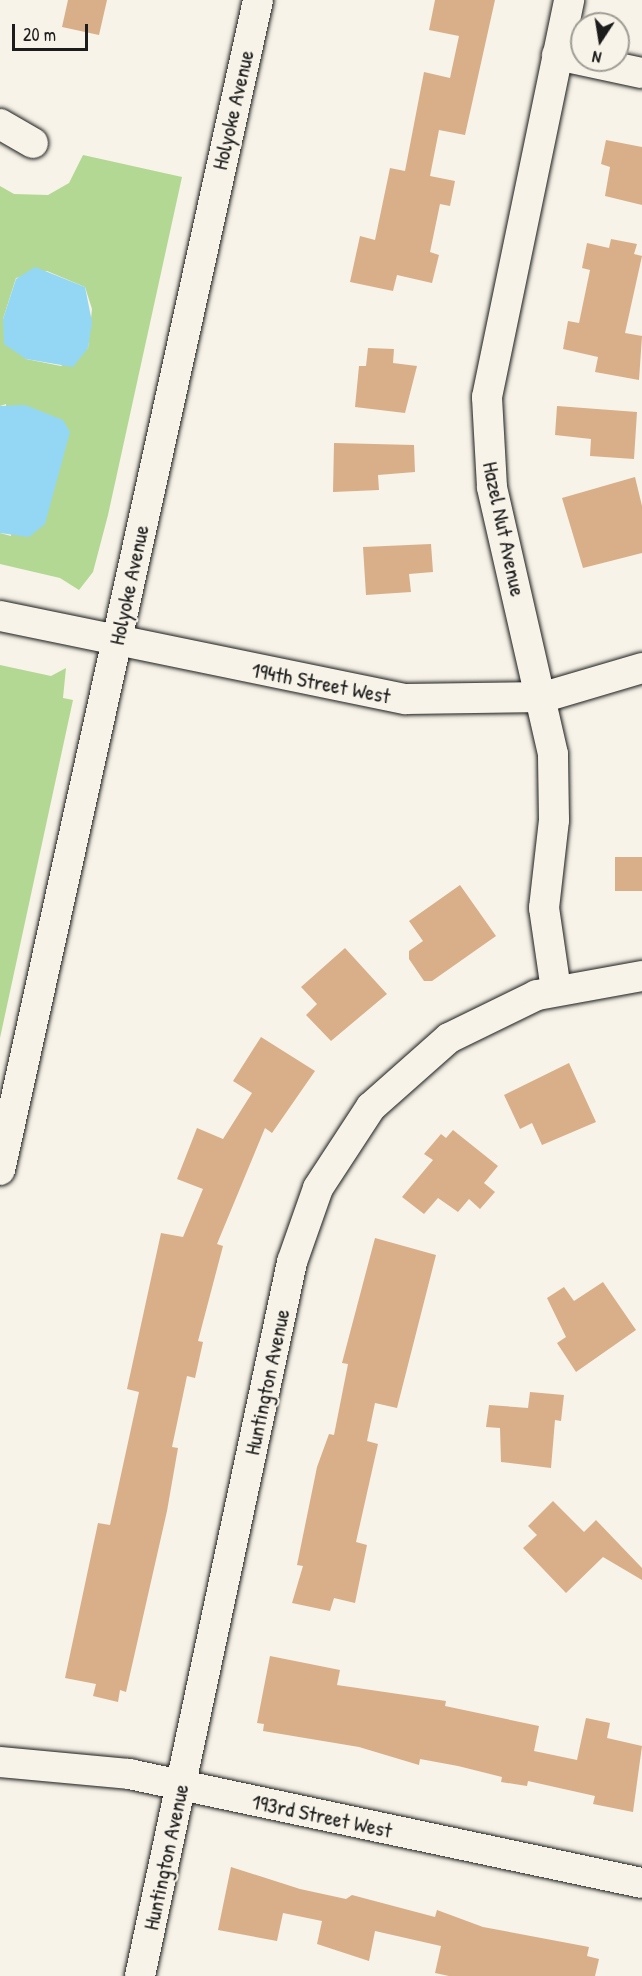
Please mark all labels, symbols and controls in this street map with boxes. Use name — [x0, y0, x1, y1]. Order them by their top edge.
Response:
scale bar — [15, 12, 92, 50]
north arrow — [570, 12, 630, 72]
text: 20 m — [23, 22, 56, 47]
text: N — [590, 46, 603, 69]
street label: Holyoke Avenue — [206, 48, 260, 172]
street label: Hazel Nut Avenue — [477, 459, 531, 599]
street label: Holyoke Avenue — [103, 523, 155, 647]
street label: 194th Street West — [249, 657, 393, 709]
street label: Huntington Avenue — [239, 1307, 295, 1457]
street label: Huntington Avenue — [138, 1782, 194, 1932]
street label: 193rd Street West — [249, 1788, 395, 1844]

